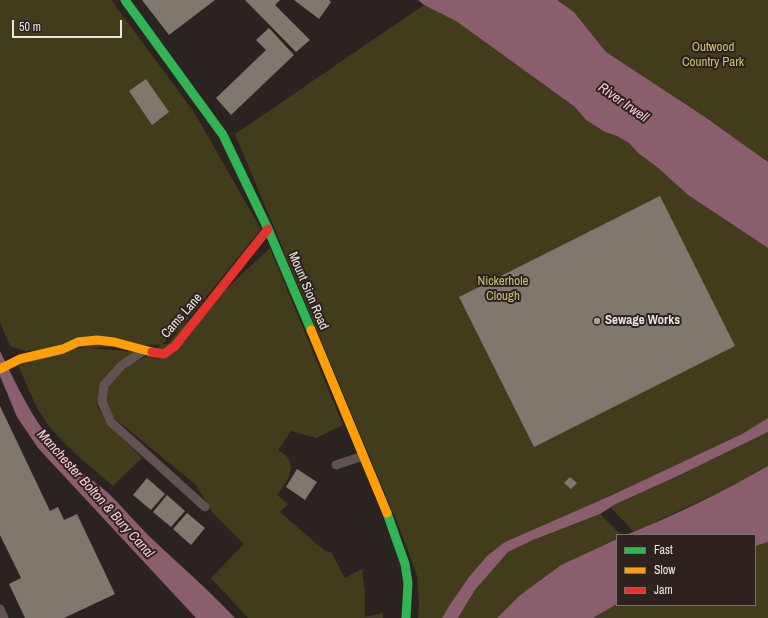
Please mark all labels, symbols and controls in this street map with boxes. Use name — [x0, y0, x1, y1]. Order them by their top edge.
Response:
scale bar — [14, 12, 124, 38]
text: 50 m — [19, 19, 41, 35]
park label: Outwood Country Park — [682, 40, 744, 71]
water label: River Irwell — [595, 80, 651, 126]
street label: Mount Sion Road — [285, 250, 331, 332]
park label: Nickerhole Clough — [478, 274, 528, 305]
street label: Cams Lane — [158, 290, 206, 342]
place label: Sewage Works — [605, 313, 680, 329]
marker: Sewage Works — [592, 316, 602, 326]
water label: Manchester Bolton & Bury Canal — [33, 426, 157, 562]
legend — [616, 534, 756, 606]
text: Fast — [654, 542, 673, 558]
text: Slow — [654, 562, 675, 578]
text: Jam — [654, 582, 673, 598]

